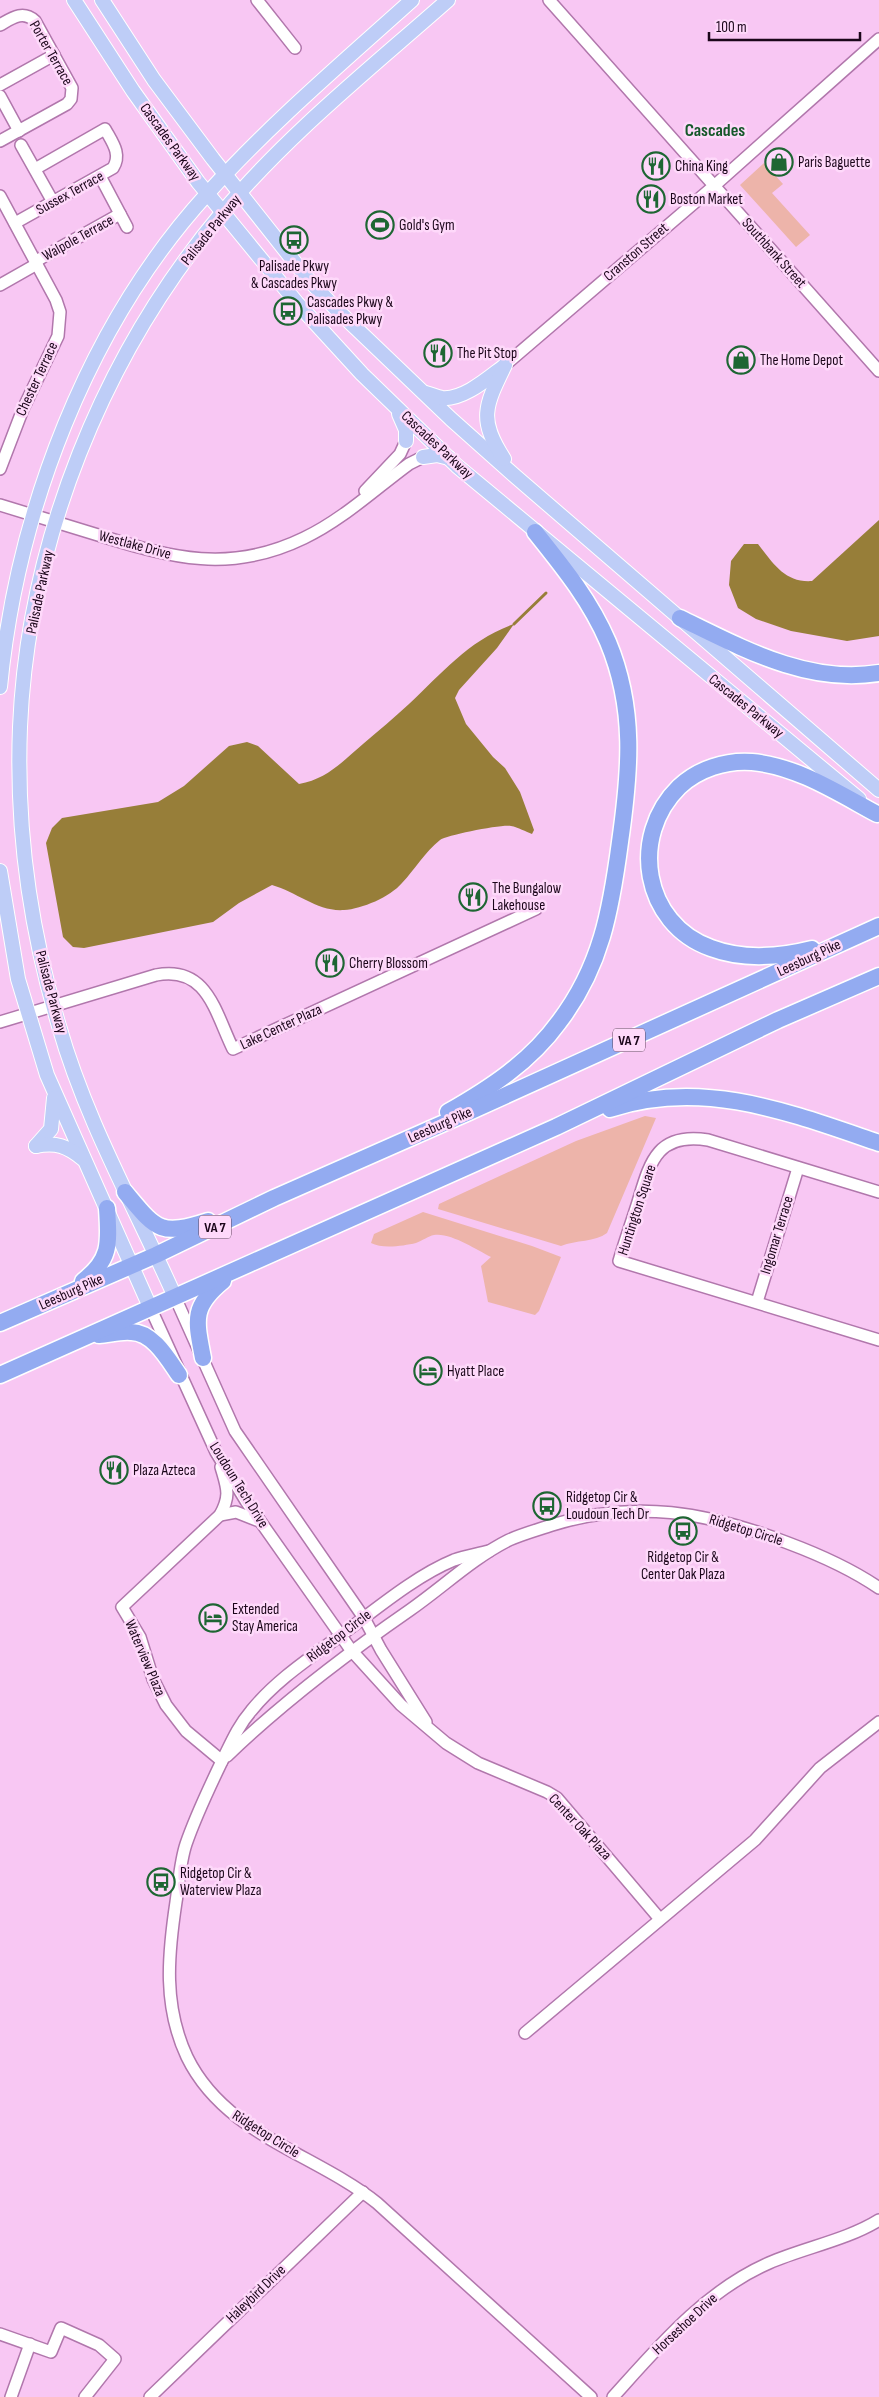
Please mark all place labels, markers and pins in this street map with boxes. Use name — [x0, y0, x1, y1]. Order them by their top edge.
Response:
shop icon: Paris Baguette — [764, 147, 794, 177]
restaurant icon: China King — [641, 151, 671, 181]
place label: Paris Baguette — [798, 153, 871, 172]
place label: China King — [675, 157, 728, 176]
restaurant icon: Boston Market — [636, 184, 666, 214]
place label: Boston Market — [670, 190, 743, 209]
sports icon: Gold's Gym — [365, 210, 395, 240]
place label: Gold's Gym — [399, 216, 455, 235]
bus stop icon: Palisade Pkwy & Cascades Pkwy — [279, 225, 309, 255]
place label: Palisade Pkwy & Cascades Pkwy — [251, 257, 337, 293]
place label: Cascades Pkwy & Palisades Pkwy — [307, 293, 394, 329]
bus stop icon: Cascades Pkwy & Palisades Pkwy — [273, 296, 303, 326]
restaurant icon: The Pit Stop — [423, 338, 453, 368]
place label: The Pit Stop — [457, 344, 517, 363]
shop icon: The Home Depot — [726, 345, 756, 375]
place label: The Home Depot — [760, 351, 844, 370]
place label: The Bungalow Lakehouse — [492, 879, 562, 915]
restaurant icon: The Bungalow Lakehouse — [458, 882, 488, 912]
restaurant icon: Cherry Blossom — [315, 948, 345, 978]
place label: Cherry Blossom — [349, 954, 428, 973]
hotel icon: Hyatt Place — [413, 1356, 443, 1386]
place label: Hyatt Place — [447, 1362, 504, 1381]
restaurant icon: Plaza Azteca — [99, 1455, 129, 1485]
place label: Plaza Azteca — [133, 1461, 196, 1480]
place label: Ridgetop Cir & Loudoun Tech Dr — [566, 1488, 650, 1524]
bus stop icon: Ridgetop Cir & Loudoun Tech Dr — [532, 1491, 562, 1521]
bus stop icon: Ridgetop Cir & Center Oak Plaza — [668, 1516, 698, 1546]
place label: Ridgetop Cir & Center Oak Plaza — [641, 1548, 725, 1584]
place label: Extended Stay America — [232, 1600, 298, 1636]
hotel icon: Extended Stay America — [198, 1603, 228, 1633]
place label: Ridgetop Cir & Waterview Plaza — [180, 1864, 262, 1900]
bus stop icon: Ridgetop Cir & Waterview Plaza — [146, 1867, 176, 1897]

